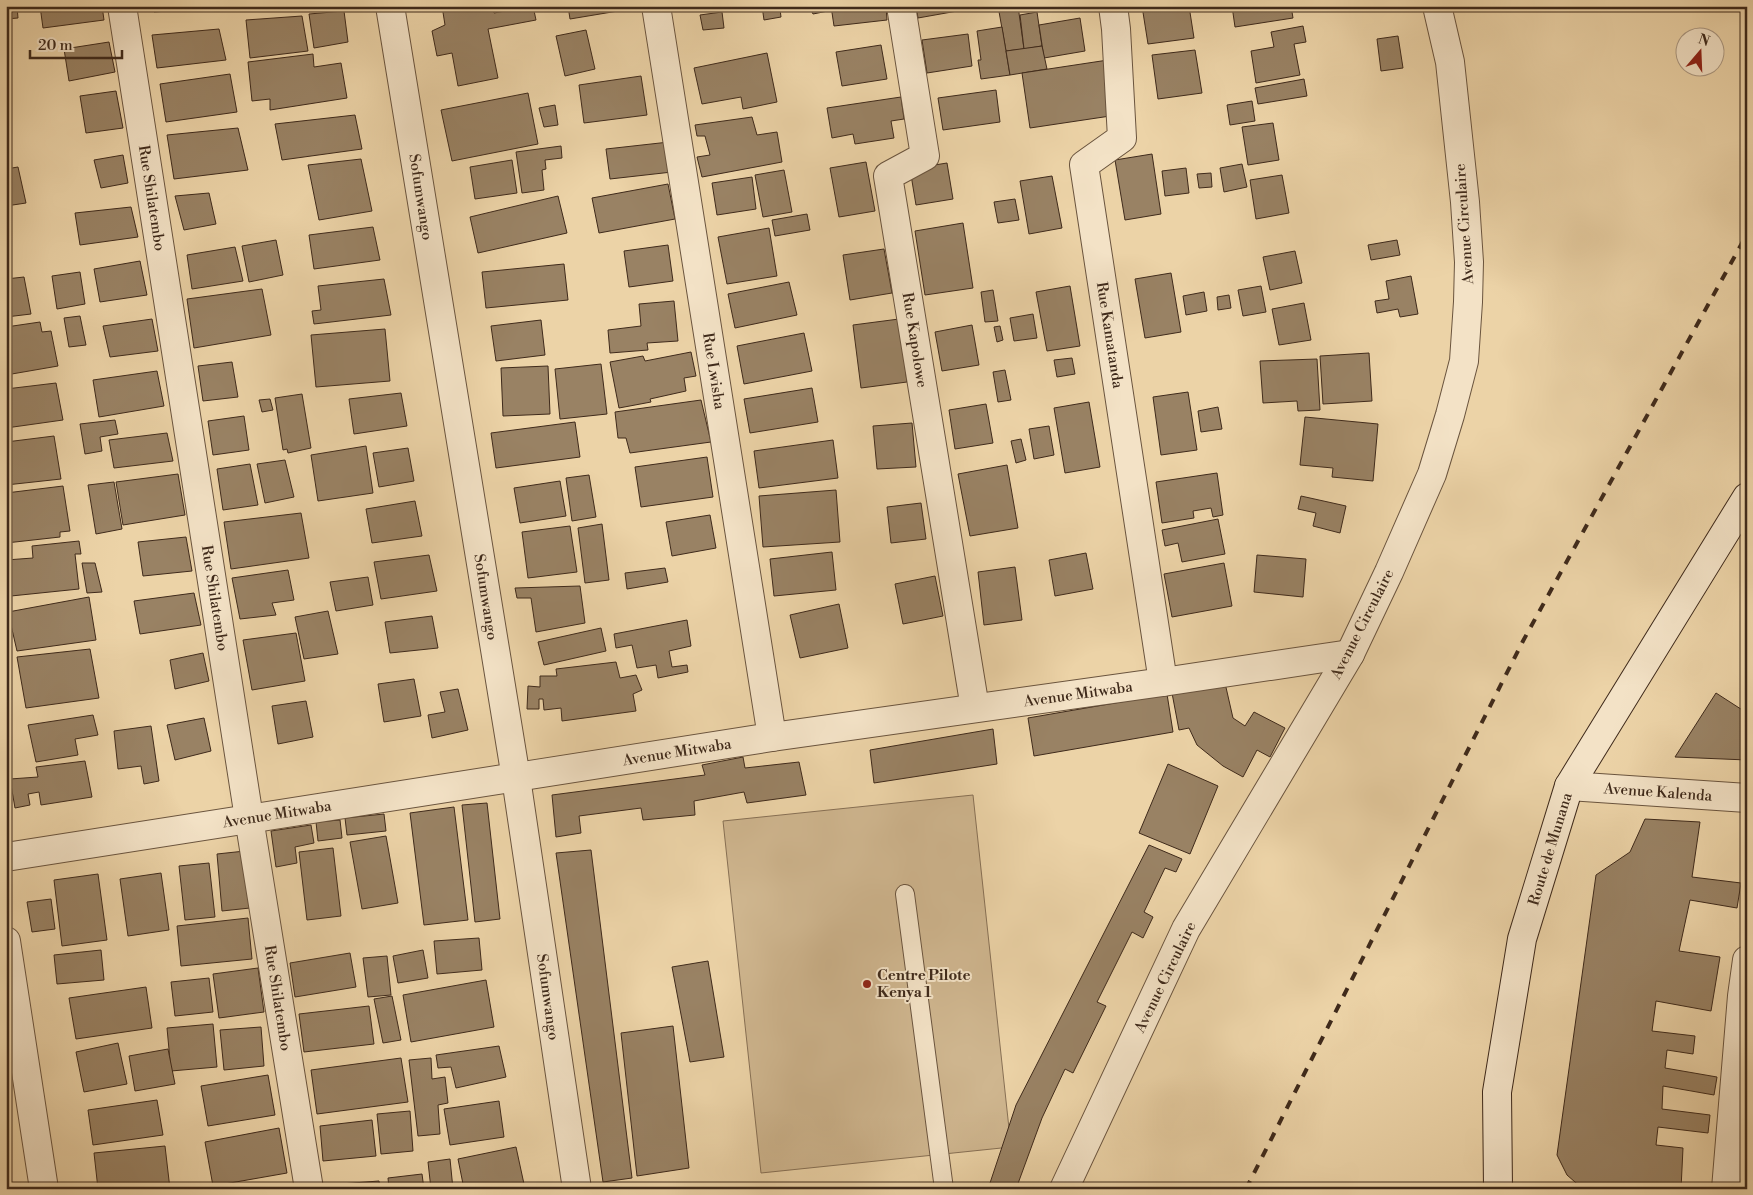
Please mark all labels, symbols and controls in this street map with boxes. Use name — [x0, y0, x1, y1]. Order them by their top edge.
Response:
scale bar — [30, 28, 122, 60]
north arrow — [1676, 28, 1726, 78]
text: N — [1696, 30, 1712, 51]
text: 20 m — [38, 36, 73, 55]
street label: Rue Shilatembo — [134, 144, 169, 252]
street label: Sofumwango — [404, 153, 437, 242]
street label: Avenue Circulaire — [1451, 163, 1478, 286]
street label: Rue Kamatanda — [1092, 280, 1127, 390]
street label: Rue Kapolowe — [898, 291, 931, 389]
street label: Rue Lwisha — [698, 331, 729, 411]
street label: Rue Shilatembo — [197, 544, 232, 652]
street label: Sofumwango — [469, 553, 502, 642]
street label: Avenue Circulaire — [1326, 566, 1398, 683]
street label: Avenue Mitwaba — [1021, 677, 1134, 712]
street label: Avenue Mitwaba — [620, 734, 733, 771]
street label: Avenue Kalenda — [1602, 779, 1713, 806]
street label: Route de Munana — [1524, 790, 1577, 908]
street label: Avenue Mitwaba — [220, 796, 333, 833]
street label: Avenue Circulaire — [1130, 919, 1201, 1037]
street label: Rue Shilatembo — [260, 944, 295, 1052]
street label: Sofumwango — [532, 953, 563, 1041]
place label: Centre Pilote Kenya 1 — [877, 966, 970, 1002]
marker: Centre Pilote Kenya 1 — [861, 978, 873, 990]

